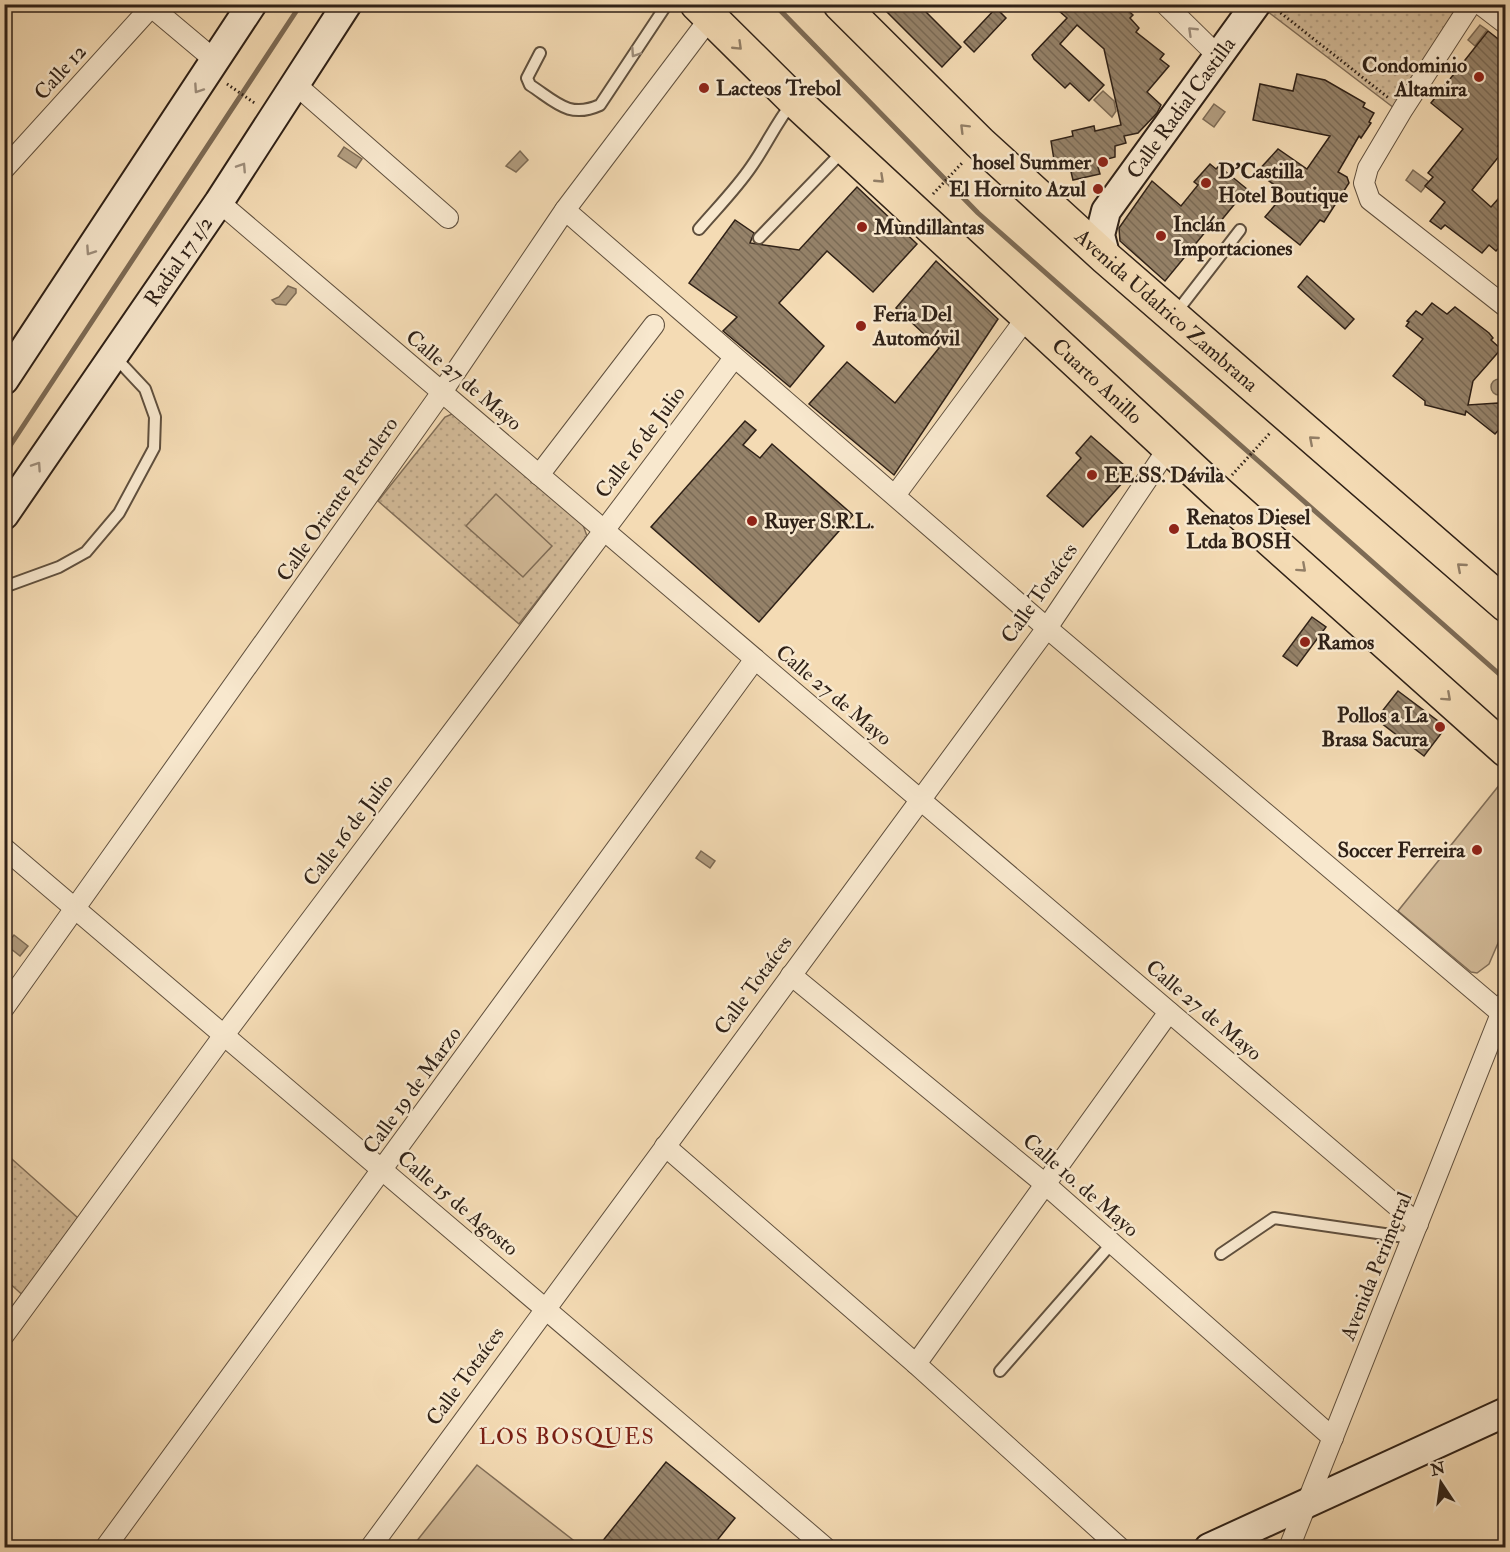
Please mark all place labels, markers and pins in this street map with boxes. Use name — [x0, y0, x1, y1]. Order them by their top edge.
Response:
place label: Condominio Altamira — [1362, 52, 1468, 103]
marker: Condominio Altamira — [1472, 70, 1486, 84]
place label: Lacteos Trebol — [716, 75, 842, 102]
marker: Lacteos Trebol — [697, 81, 711, 95]
place label: hosel Summer — [973, 149, 1092, 176]
marker: hosel Summer — [1096, 155, 1110, 169]
place label: D'Castilla Hotel Boutique — [1218, 158, 1348, 209]
place label: El Hornito Azul — [949, 176, 1087, 203]
marker: D'Castilla Hotel Boutique — [1199, 176, 1213, 190]
marker: El Hornito Azul — [1091, 182, 1105, 196]
place label: Inclán Importaciones — [1173, 211, 1293, 262]
place label: Mundillantas — [873, 214, 984, 241]
marker: Mundillantas — [855, 220, 869, 234]
marker: Inclán Importaciones — [1154, 229, 1168, 243]
place label: Feria Del Automóvil — [872, 301, 961, 352]
marker: Feria Del Automóvil — [854, 319, 868, 333]
place label: EE.SS. Dávila — [1104, 462, 1225, 489]
marker: EE.SS. Dávila — [1085, 468, 1099, 482]
place label: Renatos Diesel Ltda BOSH — [1186, 504, 1311, 555]
place label: Ruyer S.R.L. — [764, 508, 874, 535]
marker: Ruyer S.R.L. — [745, 514, 759, 528]
marker: Renatos Diesel Ltda BOSH — [1167, 522, 1181, 536]
place label: Ramos — [1317, 629, 1374, 656]
marker: Ramos — [1298, 635, 1312, 649]
place label: Pollos a La Brasa Sacura — [1322, 702, 1429, 753]
marker: Pollos a La Brasa Sacura — [1433, 720, 1447, 734]
place label: Soccer Ferreira — [1337, 837, 1466, 864]
marker: Soccer Ferreira — [1470, 843, 1484, 857]

